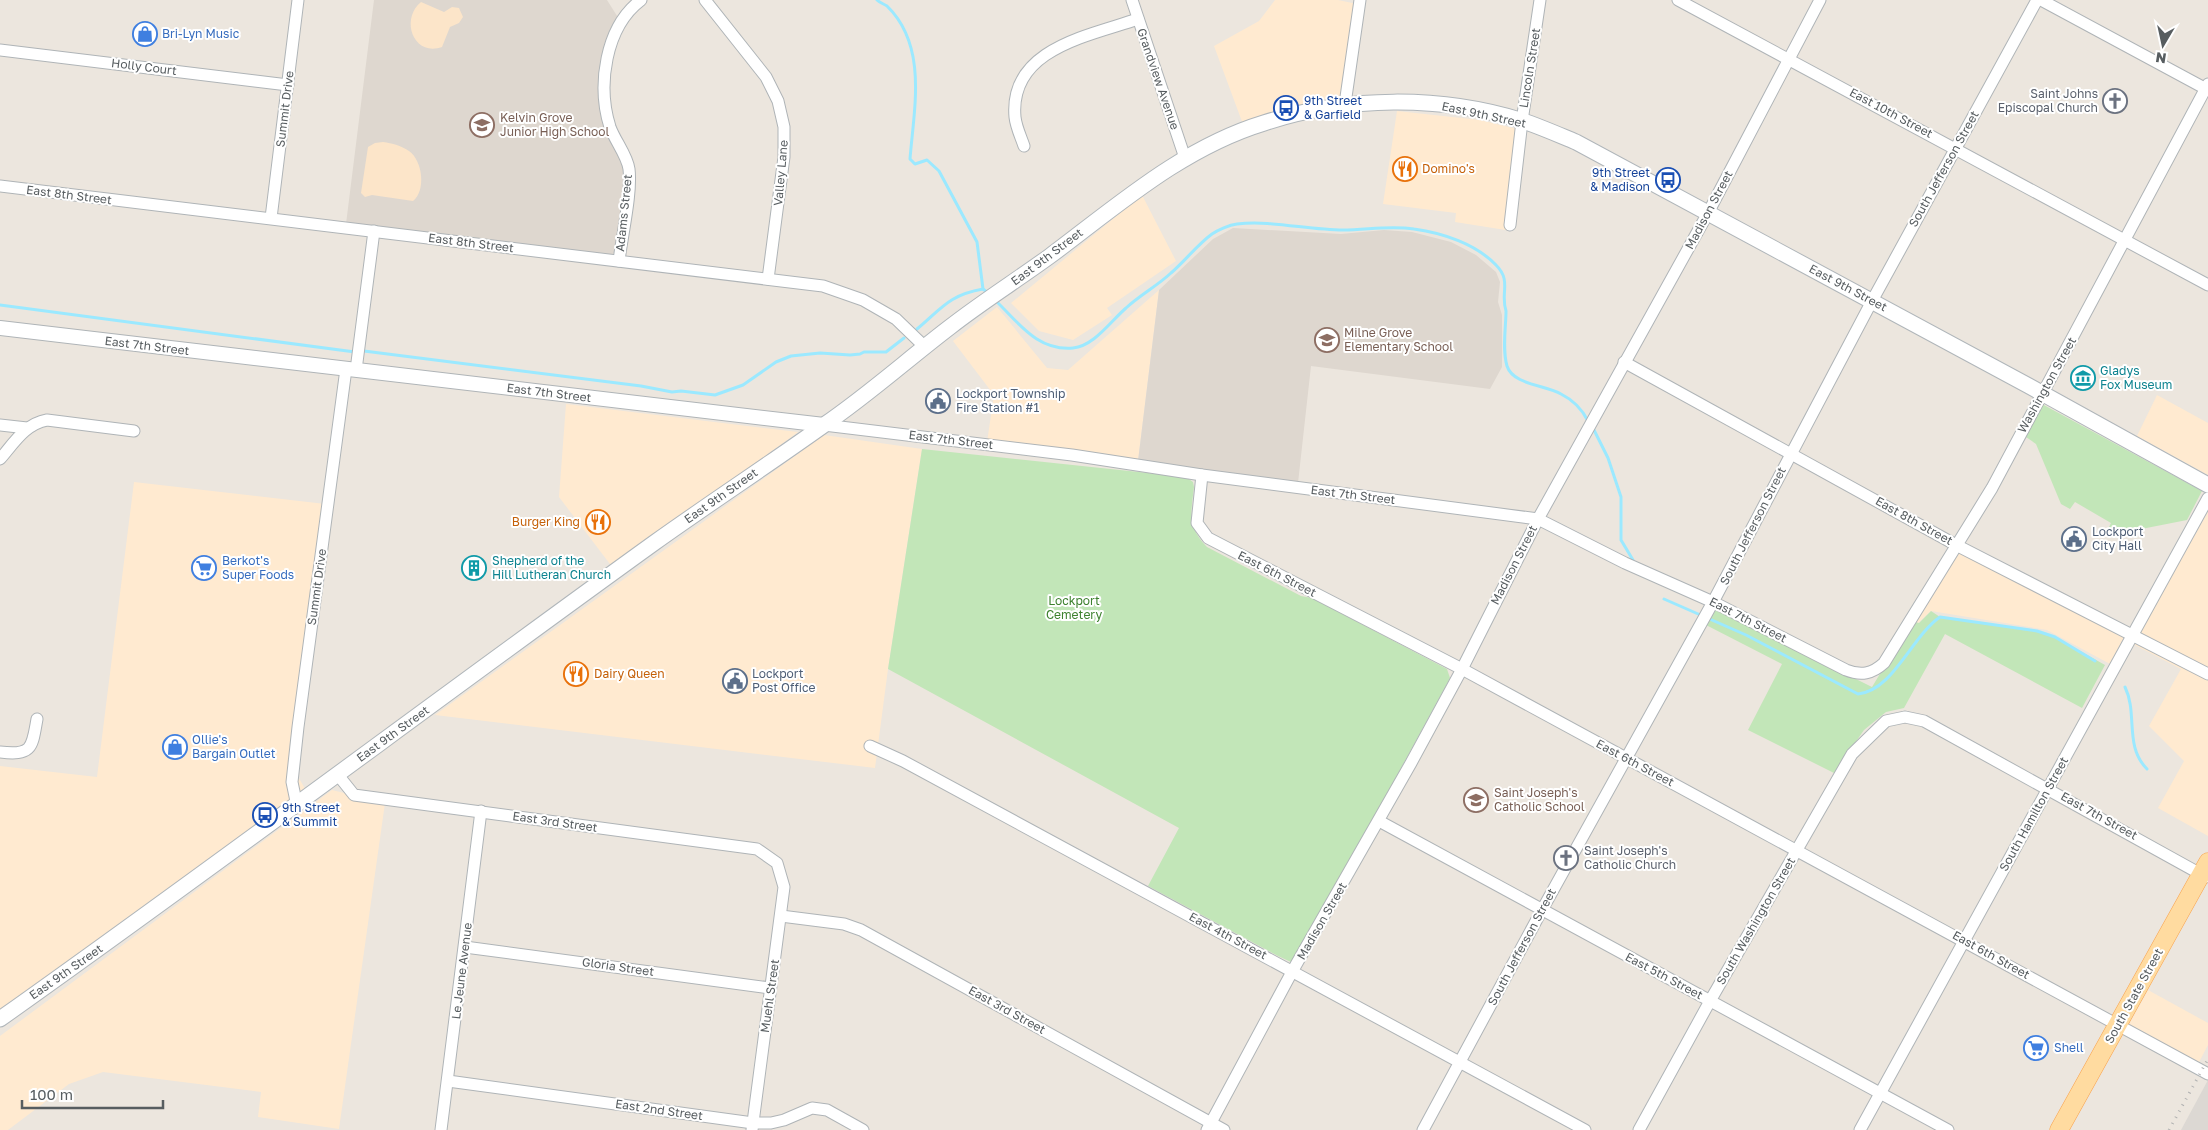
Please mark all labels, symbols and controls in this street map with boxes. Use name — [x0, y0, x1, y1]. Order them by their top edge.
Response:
north arrow — [2138, 20, 2188, 70]
shop icon: Bri-Lyn Music — [132, 21, 158, 47]
place label: Bri-Lyn Music — [162, 26, 240, 41]
street label: Grandview Avenue — [1134, 26, 1183, 132]
street label: Lincoln Street — [1516, 27, 1543, 109]
text: N — [2154, 49, 2167, 68]
street label: Holly Court — [110, 55, 178, 78]
street label: Summit Drive — [272, 70, 297, 148]
street label: East 10th Street — [1847, 84, 1936, 141]
place label: Saint Johns Episcopal Church — [1998, 86, 2098, 115]
church icon: Saint Johns Episcopal Church — [2102, 88, 2128, 114]
place label: 9th Street & Garfield — [1304, 93, 1362, 122]
bus stop icon: 9th Street & Garfield — [1273, 95, 1299, 121]
street label: East 9th Street — [1440, 98, 1528, 131]
street label: South Jefferson Street — [1905, 108, 1982, 230]
place label: Kelvin Grove Junior High School — [500, 110, 609, 139]
school or university icon: Kelvin Grove Junior High School — [469, 112, 495, 138]
street label: Valley Lane — [770, 139, 791, 207]
restaurant icon: Domino's — [1392, 156, 1418, 182]
place label: Domino's — [1422, 161, 1475, 176]
place label: 9th Street & Madison — [1590, 165, 1650, 194]
bus stop icon: 9th Street & Madison — [1655, 167, 1681, 193]
street label: Madison Street — [1681, 168, 1736, 252]
street label: Adams Street — [612, 173, 635, 252]
street label: East 8th Street — [25, 182, 113, 207]
street label: East 9th Street — [1008, 225, 1086, 289]
street label: East 8th Street — [427, 230, 515, 255]
street label: East 9th Street — [1807, 261, 1890, 314]
place label: Milne Grove Elementary School — [1344, 325, 1453, 354]
school or university icon: Milne Grove Elementary School — [1314, 327, 1340, 353]
street label: East 7th Street — [104, 333, 190, 358]
street label: Washington Street — [2014, 334, 2079, 435]
place label: Gladys Fox Museum — [2100, 363, 2172, 392]
museum icon: Gladys Fox Museum — [2070, 365, 2096, 391]
street label: East 7th Street — [506, 380, 592, 405]
place label: Lockport Township Fire Station #1 — [956, 386, 1065, 415]
public building icon: Lockport Township Fire Station #1 — [925, 388, 951, 414]
street label: East 7th Street — [908, 427, 994, 452]
street label: South Jefferson Street — [1716, 464, 1789, 587]
street label: East 9th Street — [681, 465, 760, 526]
street label: East 7th Street — [1310, 482, 1396, 507]
street label: East 8th Street — [1873, 493, 1956, 548]
restaurant icon: Burger King — [585, 509, 611, 535]
place label: Burger King — [512, 514, 580, 529]
street label: Madison Street — [1487, 522, 1540, 607]
place label: Lockport City Hall — [2092, 524, 2144, 553]
public building icon: Lockport City Hall — [2061, 526, 2087, 552]
street label: East 6th Street — [1235, 547, 1319, 600]
street label: Summit Drive — [304, 548, 329, 626]
place label: Berkot's Super Foods — [222, 553, 294, 582]
place label: Shepherd of the Hill Lutheran Church — [492, 553, 611, 582]
supermarket icon: Berkot's Super Foods — [191, 555, 217, 581]
building icon: Shepherd of the Hill Lutheran Church — [461, 555, 487, 581]
park label: Lockport Cemetery — [1046, 593, 1102, 622]
street label: East 7th Street — [1707, 594, 1790, 646]
restaurant icon: Dairy Queen — [563, 661, 589, 687]
place label: Dairy Queen — [594, 666, 665, 681]
place label: Lockport Post Office — [752, 666, 816, 695]
public building icon: Lockport Post Office — [722, 668, 748, 694]
street label: East 9th Street — [353, 702, 432, 765]
place label: Ollie's Bargain Outlet — [192, 732, 276, 761]
shop icon: Ollie's Bargain Outlet — [162, 734, 188, 760]
street label: East 6th Street — [1594, 736, 1677, 789]
street label: South Hamilton Street — [1996, 754, 2071, 874]
place label: Saint Joseph's Catholic School — [1494, 785, 1585, 814]
school or university icon: Saint Joseph's Catholic School — [1463, 787, 1489, 813]
street label: East 7th Street — [2058, 788, 2140, 843]
place label: 9th Street & Summit — [282, 800, 340, 829]
bus stop icon: 9th Street & Summit — [252, 802, 278, 828]
street label: East 3rd Street — [512, 808, 599, 835]
place label: Saint Joseph's Catholic Church — [1584, 843, 1676, 872]
church icon: Saint Joseph's Catholic Church — [1553, 845, 1579, 871]
street label: South Washington Street — [1713, 854, 1798, 987]
street label: Madison Street — [1293, 879, 1350, 962]
street label: South Jefferson Street — [1484, 885, 1559, 1008]
street label: East 4th Street — [1187, 909, 1270, 962]
street label: Le Jeune Avenue — [448, 922, 475, 1020]
street label: East 6th Street — [1950, 927, 2033, 982]
street label: East 9th Street — [26, 941, 105, 1002]
street label: South State Street — [2101, 945, 2166, 1046]
street label: East 5th Street — [1623, 949, 1706, 1002]
street label: Gloria Street — [581, 954, 655, 979]
street label: Muehl Street — [757, 958, 782, 1034]
street label: East 3rd Street — [966, 982, 1048, 1037]
supermarket icon: Shell — [2023, 1035, 2049, 1061]
place label: Shell — [2054, 1040, 2084, 1055]
scale bar — [22, 1078, 164, 1110]
text: 100 m — [30, 1085, 73, 1103]
street label: East 2nd Street — [614, 1096, 704, 1123]

